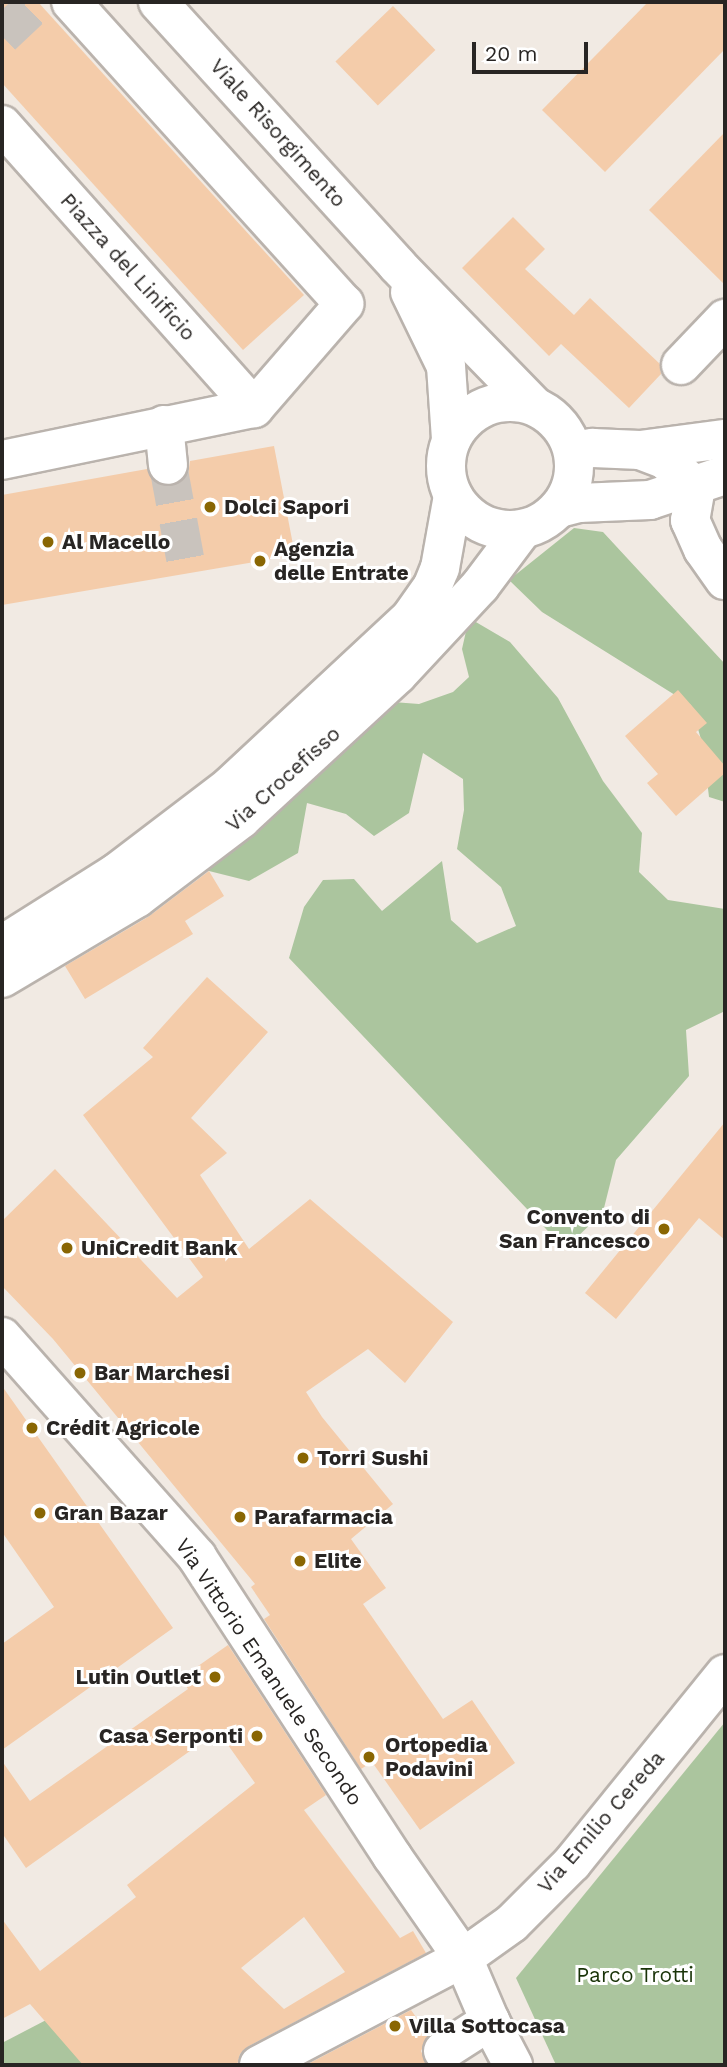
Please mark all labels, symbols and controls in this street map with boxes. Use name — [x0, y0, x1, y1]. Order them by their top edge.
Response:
scale bar — [475, 28, 590, 72]
text: 20 m — [485, 41, 537, 66]
street label: Viale Risorgimento — [205, 54, 351, 212]
street label: Piazza del Linificio — [55, 188, 201, 346]
place label: Dolci Sapori — [224, 494, 349, 520]
marker: Dolci Sapori — [202, 499, 218, 515]
place label: Al Macello — [62, 529, 171, 555]
marker: Al Macello — [40, 534, 56, 550]
place label: Agenzia delle Entrate — [274, 536, 409, 586]
marker: Agenzia delle Entrate — [252, 553, 268, 569]
street label: Via Crocefisso — [220, 721, 346, 837]
place label: Convento di San Francesco — [499, 1204, 650, 1254]
marker: Convento di San Francesco — [656, 1221, 672, 1237]
place label: UniCredit Bank — [81, 1235, 237, 1261]
marker: UniCredit Bank — [59, 1240, 75, 1256]
place label: Bar Marchesi — [94, 1360, 230, 1386]
marker: Bar Marchesi — [72, 1365, 88, 1381]
place label: Crédit Agricole — [46, 1415, 200, 1441]
marker: Crédit Agricole — [24, 1420, 40, 1436]
place label: Torri Sushi — [317, 1445, 428, 1471]
marker: Torri Sushi — [295, 1450, 311, 1466]
place label: Gran Bazar — [54, 1500, 168, 1526]
place label: Parafarmacia — [254, 1504, 393, 1530]
marker: Gran Bazar — [32, 1505, 48, 1521]
marker: Parafarmacia — [232, 1509, 248, 1525]
street label: Via Vittorio Emanuele Secondo — [170, 1533, 368, 1811]
place label: Elite — [314, 1548, 362, 1574]
marker: Elite — [292, 1553, 308, 1569]
place label: Lutin Outlet — [75, 1664, 201, 1690]
marker: Lutin Outlet — [207, 1669, 223, 1685]
place label: Casa Serponti — [98, 1723, 243, 1749]
marker: Casa Serponti — [249, 1728, 265, 1744]
place label: Ortopedia Podavini — [385, 1732, 488, 1782]
street label: Via Emilio Cereda — [532, 1745, 670, 1899]
marker: Ortopedia Podavini — [359, 1747, 379, 1767]
park label: Parco Trotti — [576, 1962, 694, 1988]
place label: Villa Sottocasa — [409, 2013, 565, 2039]
marker: Villa Sottocasa — [387, 2018, 403, 2034]

